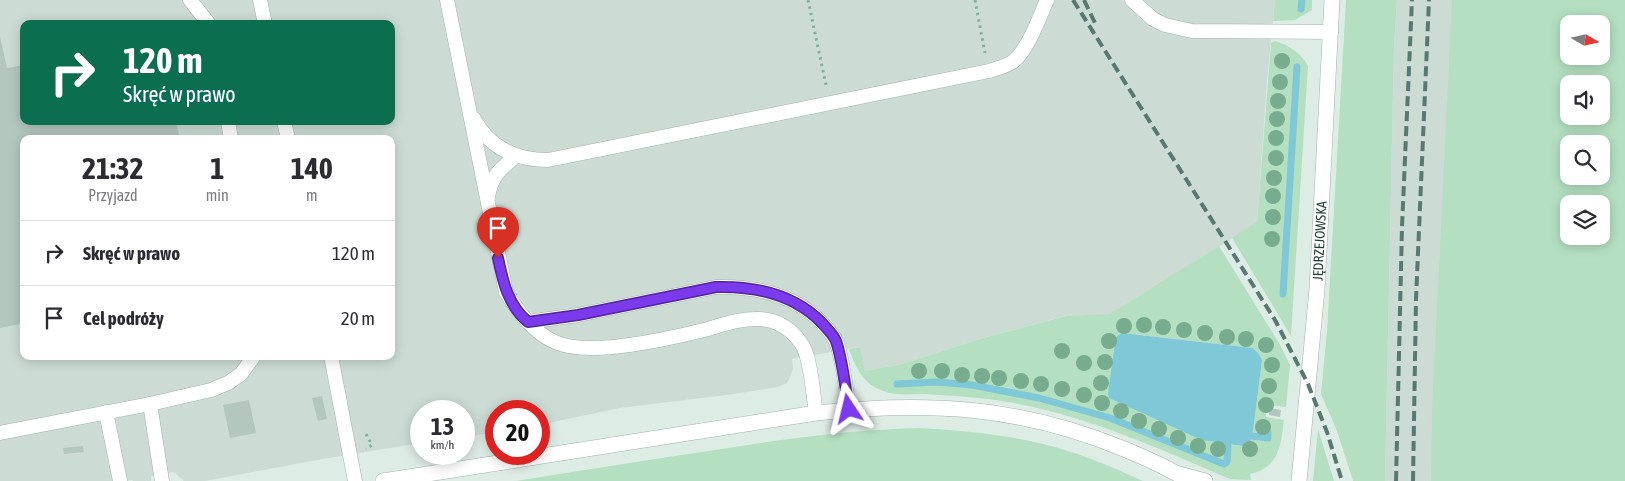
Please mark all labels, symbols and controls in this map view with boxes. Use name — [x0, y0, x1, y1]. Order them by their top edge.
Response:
north arrow — [1560, 15, 1610, 65]
map controls — [1560, 15, 1610, 245]
icon: right — [40, 40, 105, 105]
text: 120 m — [123, 40, 202, 80]
button: sound — [1560, 75, 1610, 125]
text: Skręć w prawo — [123, 81, 236, 107]
button: search — [1560, 135, 1610, 185]
text: 21:32 — [82, 151, 144, 185]
text: 1 — [210, 151, 224, 185]
text: 140 — [291, 151, 333, 185]
text: Przyjazd — [88, 186, 137, 204]
text: min — [206, 186, 229, 204]
text: m — [306, 186, 318, 204]
button: layers — [1560, 195, 1610, 245]
street label: JĘDRZEJOWSKA — [1309, 200, 1330, 281]
pin — [477, 207, 519, 258]
icon: arrive — [484, 214, 512, 242]
icon: right — [40, 239, 68, 267]
text: Skręć w prawo — [83, 242, 180, 264]
text: 120 m — [332, 242, 375, 264]
icon: arrive — [40, 304, 68, 332]
text: Cel podróży — [83, 307, 164, 329]
text: 20 m — [341, 307, 375, 329]
position arrow — [822, 382, 874, 434]
speed limit sign: 20 — [485, 400, 550, 465]
text: 13 — [431, 412, 454, 440]
text: km/h — [431, 438, 454, 452]

